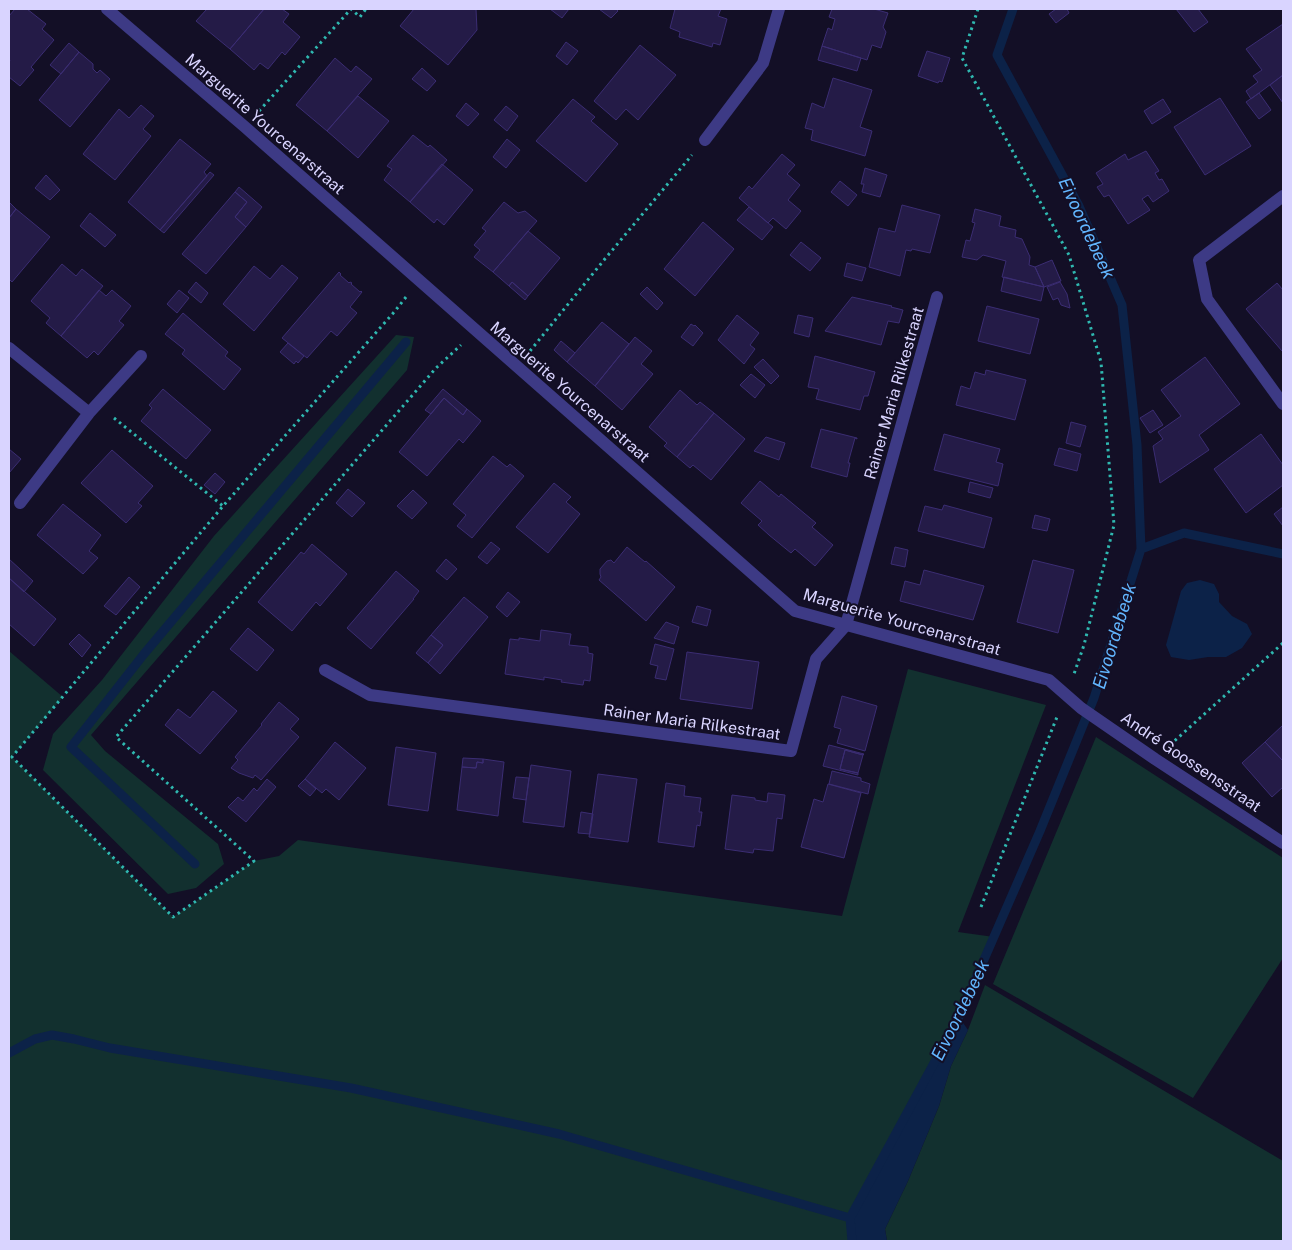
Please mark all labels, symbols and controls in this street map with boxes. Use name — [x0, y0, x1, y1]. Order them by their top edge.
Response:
street label: Marguerite Yourcenarstraat — [181, 50, 349, 198]
water label: Eivoordebeek — [1054, 174, 1120, 282]
street label: Rainer Maria Rilkestraat — [860, 304, 928, 482]
street label: Marguerite Yourcenarstraat — [486, 318, 654, 466]
water label: Eivoordebeek — [1088, 580, 1140, 691]
street label: Marguerite Yourcenarstraat — [801, 585, 1003, 659]
street label: Rainer Maria Rilkestraat — [602, 700, 782, 744]
street label: André Goossensstraat — [1117, 708, 1265, 816]
water label: Eivoordebeek — [927, 956, 994, 1064]

